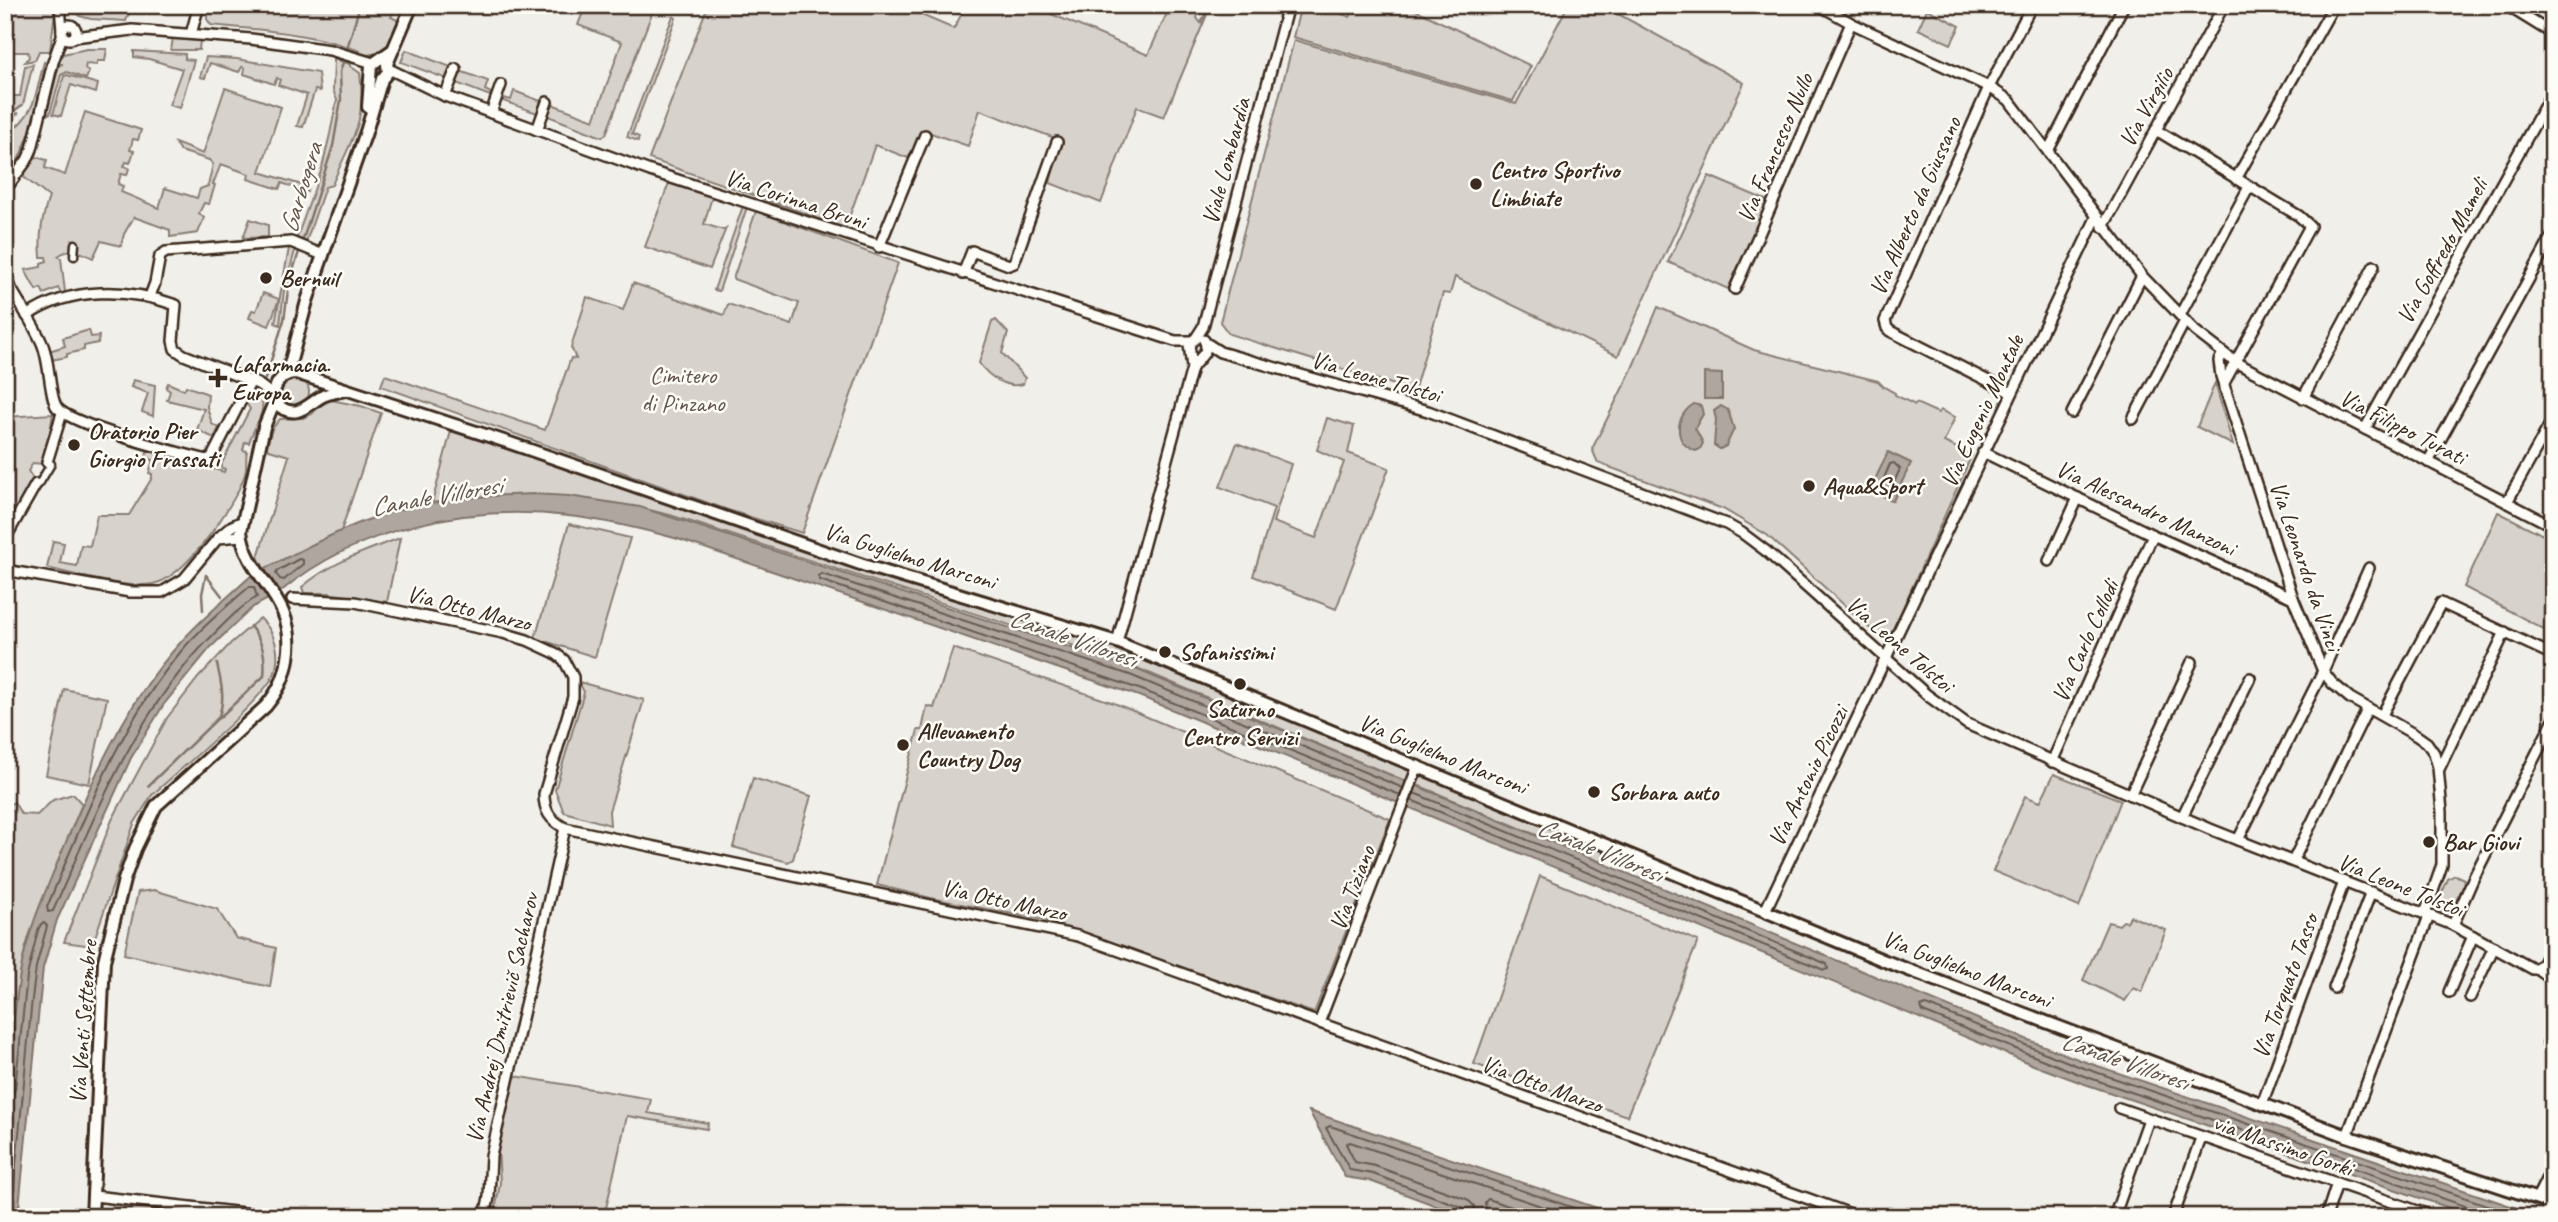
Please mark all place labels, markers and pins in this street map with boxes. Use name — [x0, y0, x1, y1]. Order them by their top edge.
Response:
place label: Centro Sportivo Limbiate — [1490, 155, 1622, 213]
marker: Centro Sportivo Limbiate — [1468, 176, 1484, 192]
place label: Bernuil — [280, 263, 343, 293]
marker: Bernuil — [258, 270, 274, 286]
place label: Lafarmacia. Europa — [232, 349, 332, 407]
marker: Lafarmacia. Europa — [210, 370, 226, 386]
place label: Oratorio Pier Giorgio Frassati — [88, 416, 223, 474]
marker: Oratorio Pier Giorgio Frassati — [66, 437, 82, 453]
place label: Aqua&Sport — [1823, 471, 1926, 501]
marker: Aqua&Sport — [1801, 478, 1817, 494]
place label: Sofanissimi — [1179, 637, 1276, 667]
marker: Sofanissimi — [1157, 644, 1173, 660]
marker: Saturno Centro Servizi — [1232, 676, 1248, 692]
place label: Saturno Centro Servizi — [1182, 694, 1301, 752]
place label: Allevamento Country Dog — [917, 716, 1022, 774]
marker: Allevamento Country Dog — [895, 737, 911, 753]
place label: Sorbara auto — [1608, 777, 1720, 807]
marker: Sorbara auto — [1586, 784, 1602, 800]
place label: Bar Giovi — [2443, 827, 2522, 857]
marker: Bar Giovi — [2421, 834, 2437, 850]

